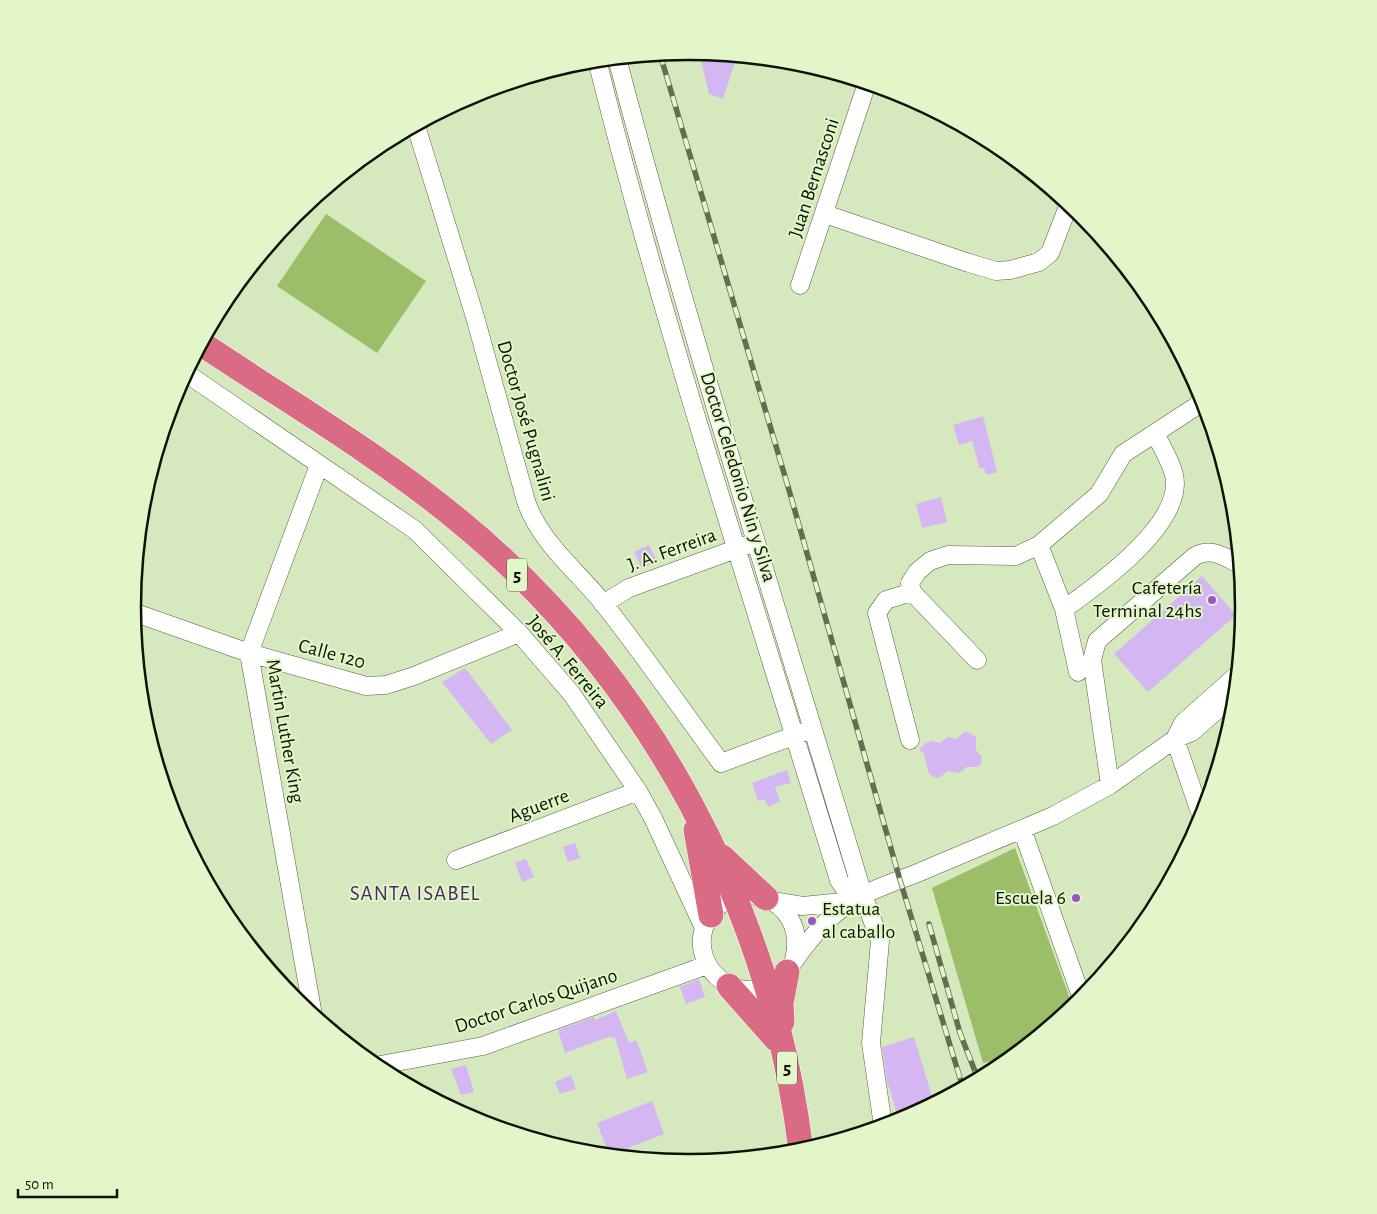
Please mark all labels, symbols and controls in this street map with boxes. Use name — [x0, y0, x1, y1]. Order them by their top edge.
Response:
street label: Juan Bernasconi — [785, 116, 843, 240]
street label: Doctor José Pugnalini — [494, 338, 558, 504]
street label: Doctor Celedonio Nin y Silva — [697, 370, 779, 584]
street label: J. A. Ferreira — [625, 525, 719, 575]
road number: 5 — [507, 558, 527, 592]
place label: Cafetería Terminal 24hs — [1093, 578, 1202, 621]
marker: Cafetería Terminal 24hs — [1206, 594, 1218, 606]
street label: José A. Ferreira — [523, 612, 613, 712]
street label: Calle 120 — [296, 635, 368, 673]
street label: Martin Luther King — [262, 657, 308, 805]
street label: Aguerre — [506, 785, 572, 827]
district label: SANTA ISABEL — [350, 883, 480, 904]
place label: Escuela 6 — [995, 888, 1066, 908]
marker: Escuela 6 — [1070, 892, 1082, 904]
place label: Estatua al caballo — [822, 899, 895, 942]
marker: Estatua al caballo — [806, 915, 818, 927]
street label: Doctor Carlos Quijano — [452, 965, 620, 1037]
road number: 5 — [777, 1052, 797, 1084]
scale bar — [18, 1166, 116, 1198]
text: 50 m — [25, 1177, 54, 1192]

